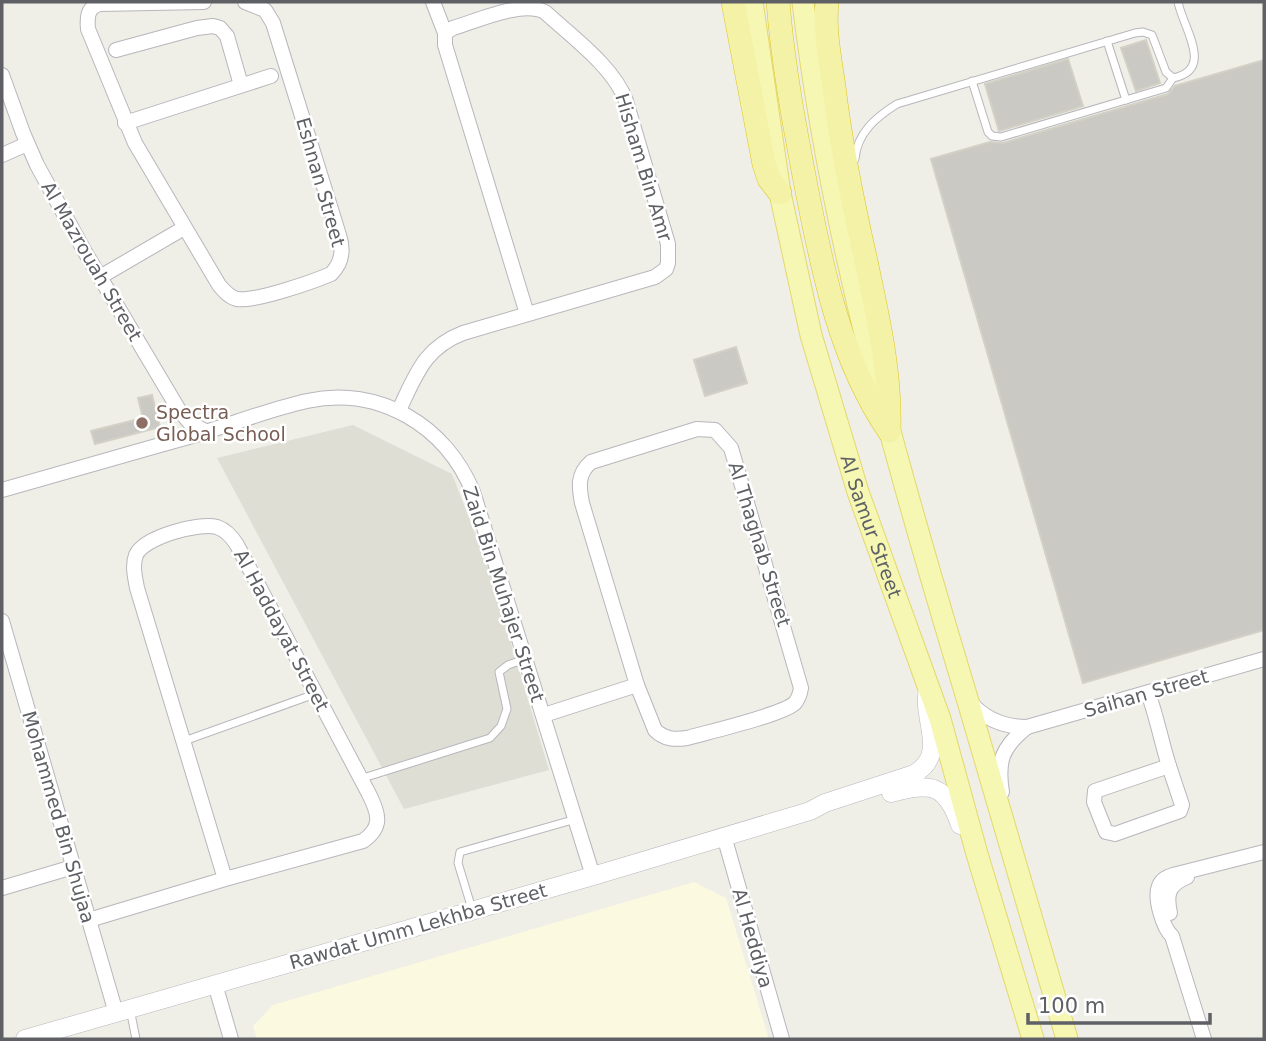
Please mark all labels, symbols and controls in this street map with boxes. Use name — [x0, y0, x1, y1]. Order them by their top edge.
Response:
street label: Hisham Bin Amr — [611, 90, 677, 244]
street label: Eshnan Street — [292, 115, 350, 249]
street label: Al Mazrouah Street — [37, 177, 147, 345]
place label: Spectra Global School — [156, 401, 286, 445]
marker: Spectra Global School — [134, 415, 150, 431]
street label: Al Samur Street — [836, 452, 906, 601]
street label: Al Thaghab Street — [724, 459, 796, 629]
street label: Zaid Bin Muhajer Street — [459, 484, 549, 704]
street label: Al Haddayat Street — [230, 545, 334, 715]
street label: Saihan Street — [1081, 665, 1211, 721]
street label: Mohammed Bin Shujaa — [18, 708, 100, 926]
street label: Rawdat Umm Lekhba Street — [287, 879, 549, 973]
street label: Al Heddiya — [728, 886, 778, 990]
scale bar — [1028, 982, 1210, 1026]
text: 100 m — [1038, 994, 1105, 1018]

